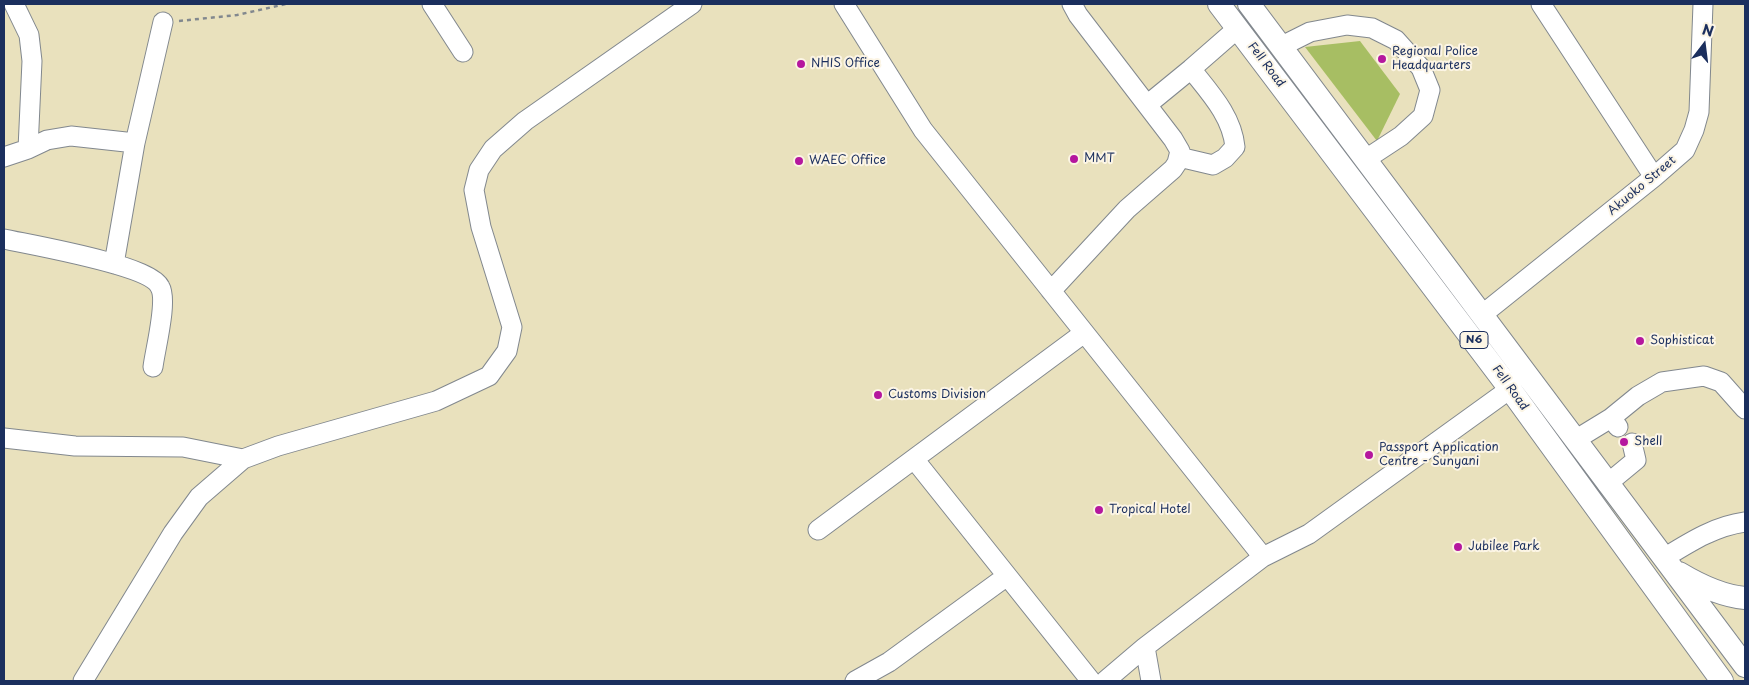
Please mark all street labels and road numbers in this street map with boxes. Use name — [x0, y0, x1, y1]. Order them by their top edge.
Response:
street label: Fell Road — [1244, 40, 1288, 90]
street label: Akuoko Street — [1605, 153, 1679, 219]
road number: N6 — [1460, 332, 1488, 348]
street label: Fell Road — [1489, 363, 1531, 413]

